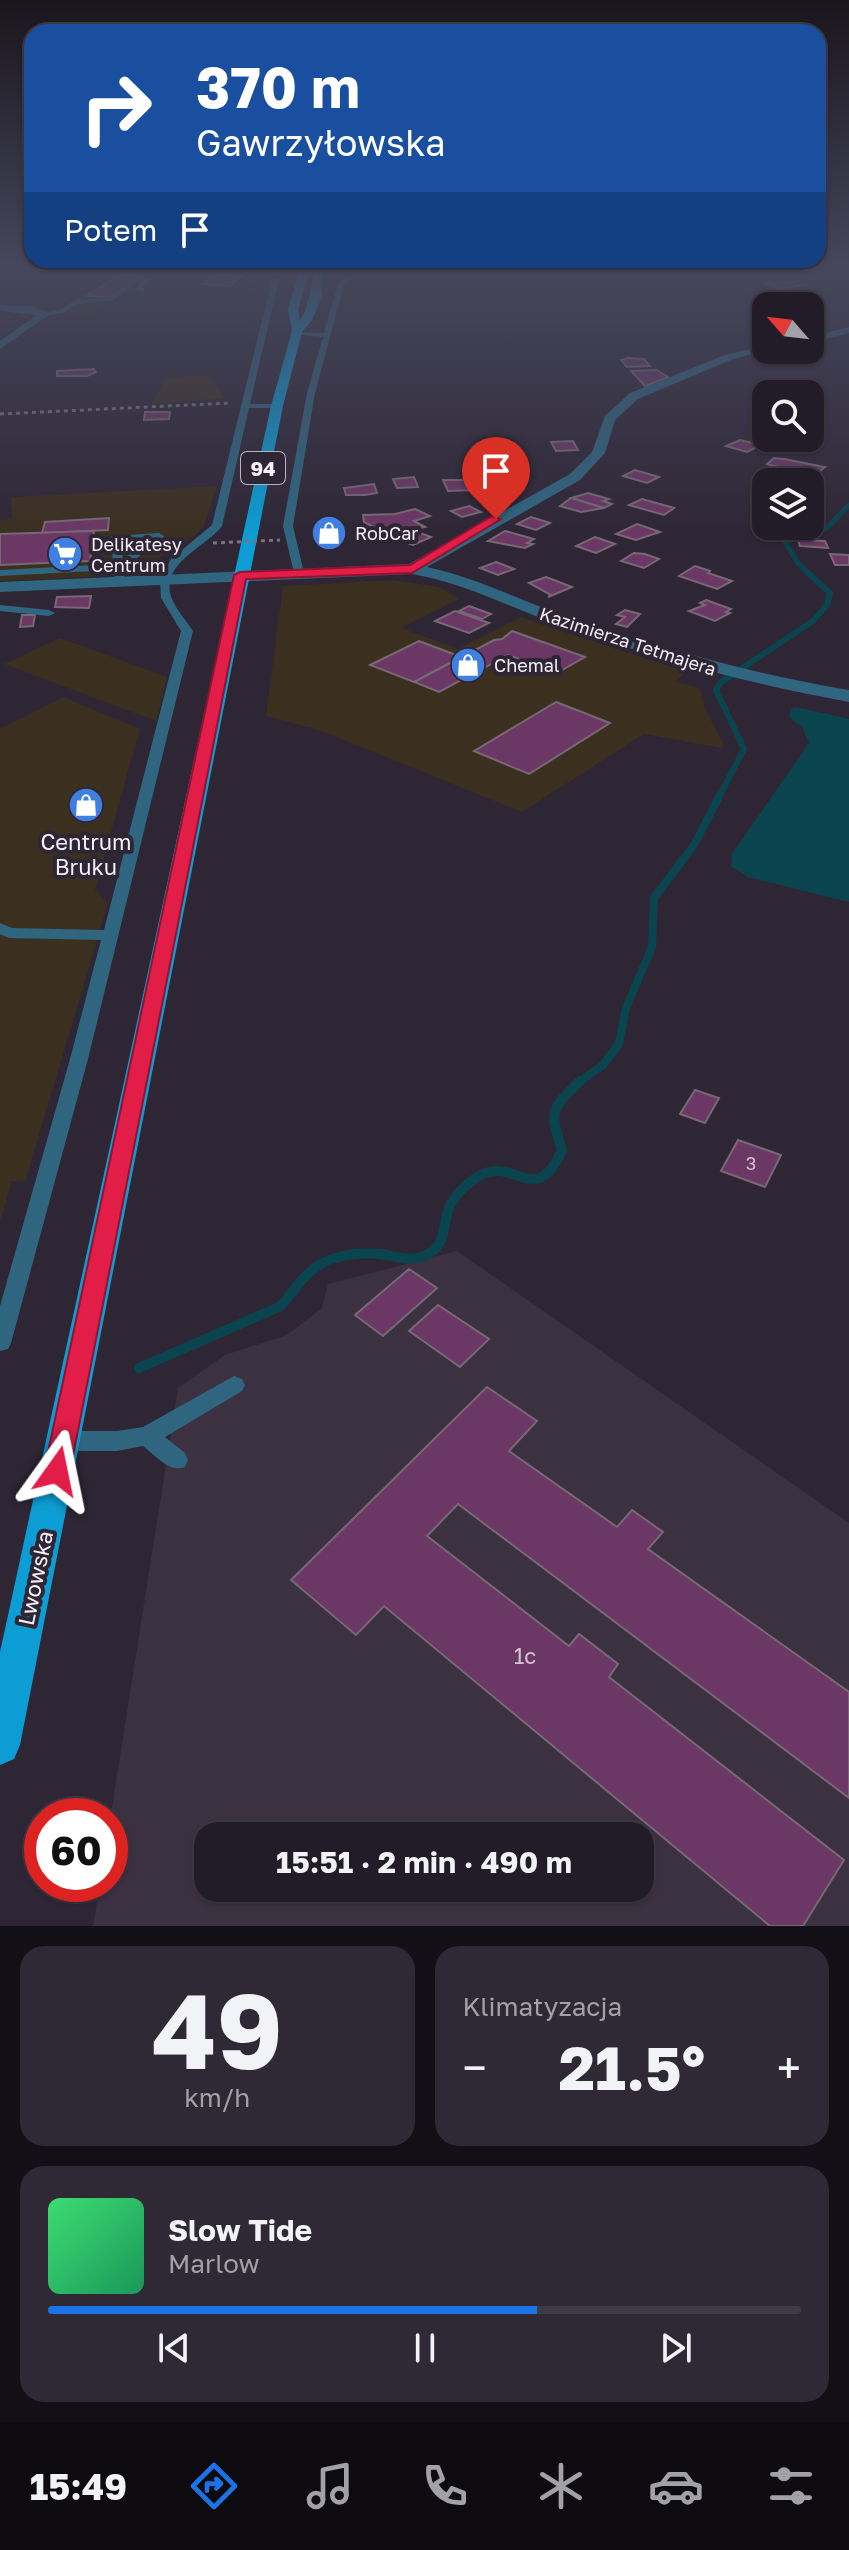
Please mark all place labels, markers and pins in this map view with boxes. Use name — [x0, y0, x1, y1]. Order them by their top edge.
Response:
pin — [462, 437, 530, 519]
shop icon: RobCar — [310, 514, 348, 552]
place label: RobCar — [355, 522, 418, 544]
place label: Delikatesy Centrum — [91, 533, 182, 576]
supermarket icon: Delikatesy Centrum — [46, 535, 84, 573]
shop icon: Chemal — [449, 646, 487, 684]
place label: Chemal — [494, 654, 560, 676]
shop icon: Centrum Bruku — [67, 786, 105, 824]
place label: Centrum Bruku — [40, 828, 132, 880]

